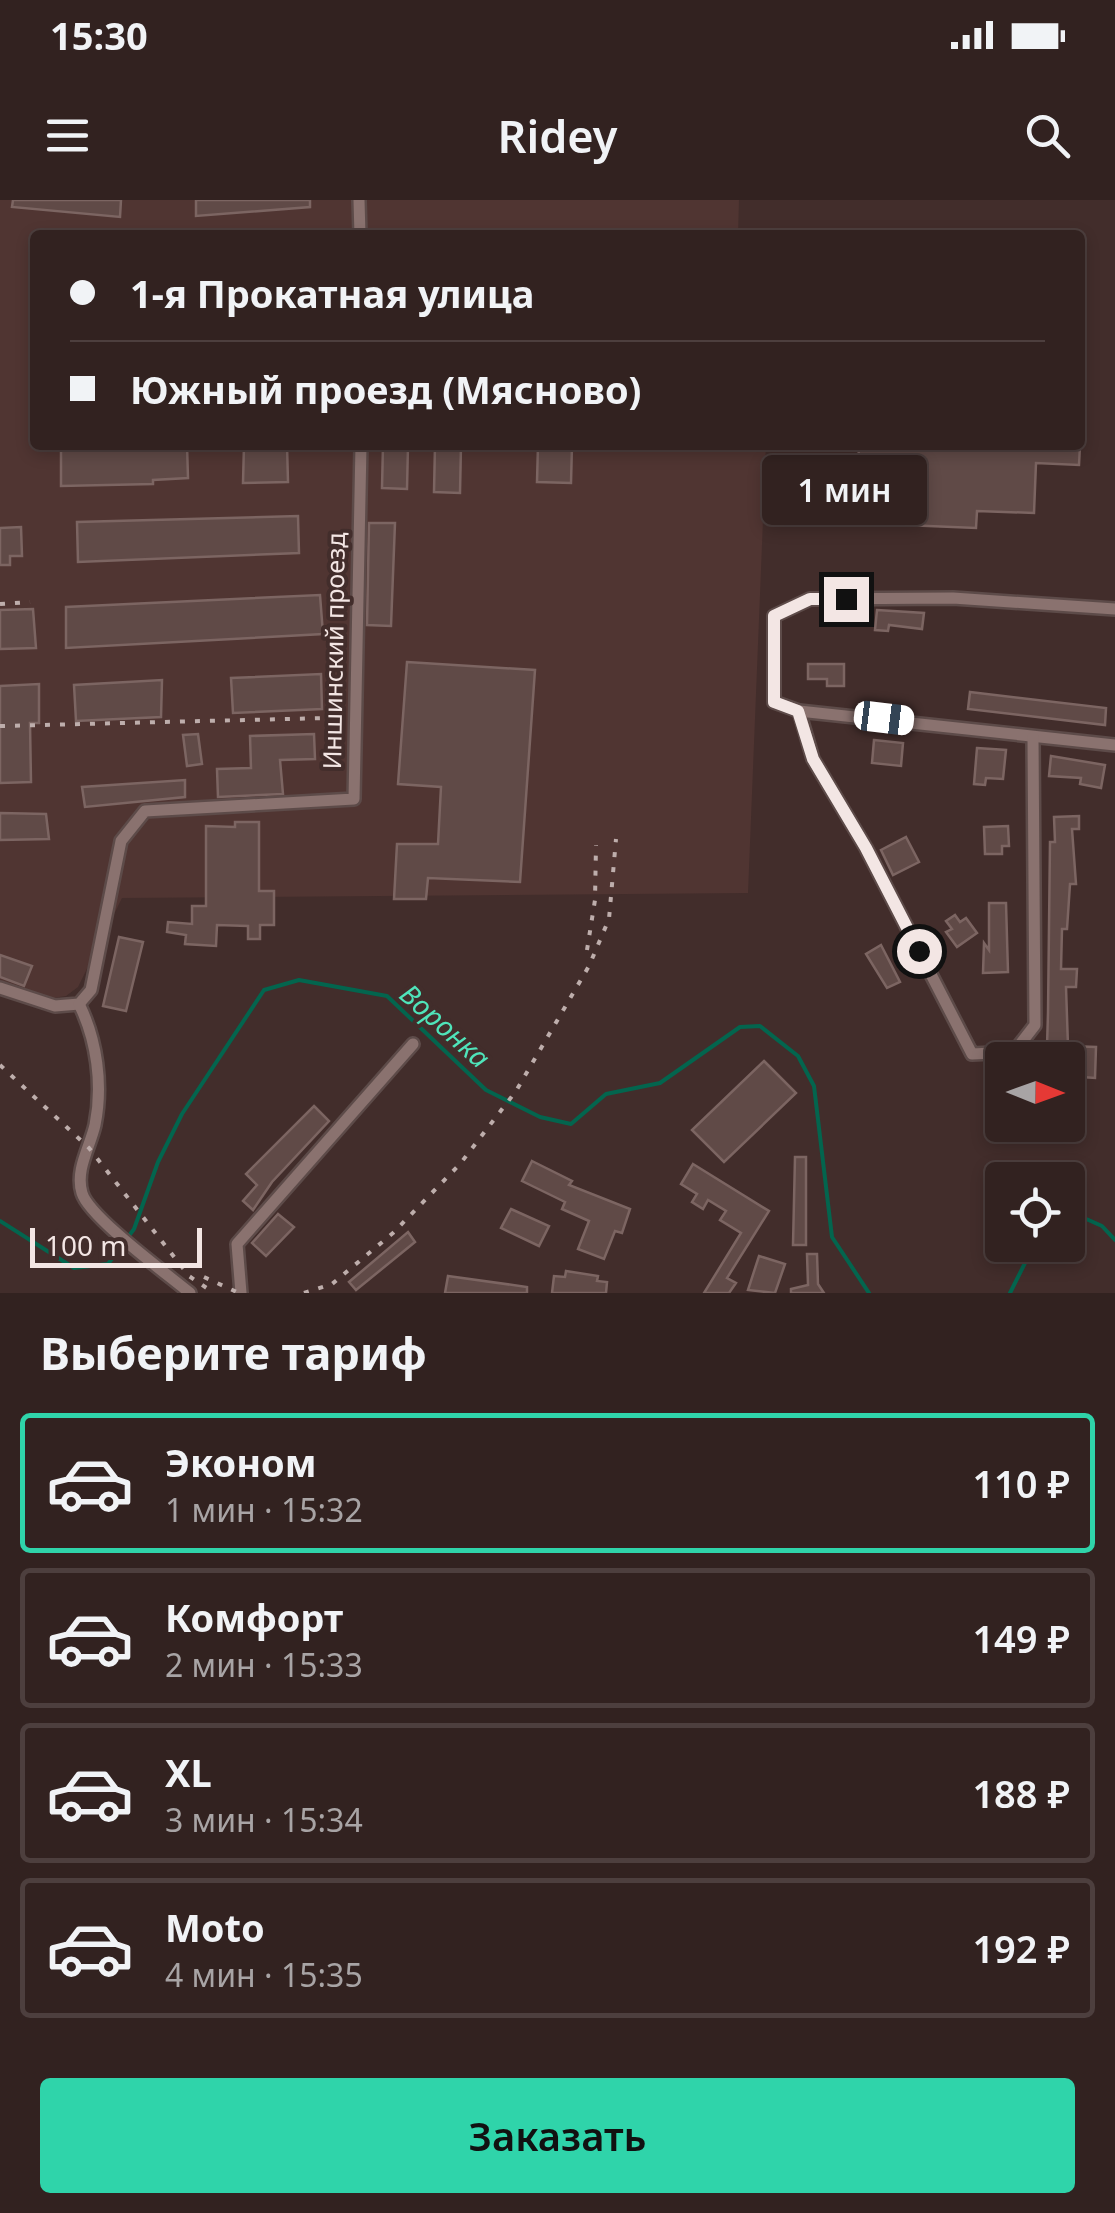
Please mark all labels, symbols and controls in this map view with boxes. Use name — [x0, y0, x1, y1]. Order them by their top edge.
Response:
text: 15:30 — [50, 9, 148, 61]
text: Ridey — [498, 105, 617, 166]
icon: menu — [40, 108, 95, 163]
icon: search — [1020, 108, 1075, 163]
text: 1-я Прокатная улица — [130, 267, 534, 319]
text: Южный проезд (Мясново) — [130, 363, 641, 415]
callout: 1 мин — [764, 454, 928, 524]
text: 1 мин — [798, 468, 891, 511]
street label: Иншинский проезд — [314, 532, 352, 770]
route end — [824, 577, 869, 622]
car — [852, 699, 916, 737]
route start — [897, 929, 942, 974]
water label: Воронка — [392, 975, 499, 1076]
north arrow — [985, 1042, 1085, 1142]
map controls — [985, 1042, 1085, 1262]
button: locate — [985, 1162, 1085, 1262]
scale bar — [30, 1223, 202, 1268]
text: 100 m — [45, 1226, 127, 1264]
text: Выберите тариф — [40, 1322, 427, 1383]
text: Эконом — [165, 1436, 317, 1488]
icon: car — [45, 1438, 135, 1528]
text: 110 ₽ — [972, 1457, 1070, 1509]
text: 1 мин · 15:32 — [165, 1488, 363, 1531]
text: Комфорт — [165, 1591, 343, 1643]
icon: car — [45, 1593, 135, 1683]
text: 149 ₽ — [972, 1612, 1070, 1664]
text: 2 мин · 15:33 — [165, 1643, 363, 1686]
text: XL — [165, 1746, 212, 1798]
icon: car — [45, 1748, 135, 1838]
text: 188 ₽ — [972, 1767, 1070, 1819]
text: 3 мин · 15:34 — [165, 1798, 363, 1841]
text: Moto — [165, 1901, 265, 1953]
icon: car — [45, 1903, 135, 1993]
text: 192 ₽ — [972, 1922, 1070, 1974]
text: 4 мин · 15:35 — [165, 1953, 363, 1996]
button: Заказать — [40, 2078, 1075, 2193]

